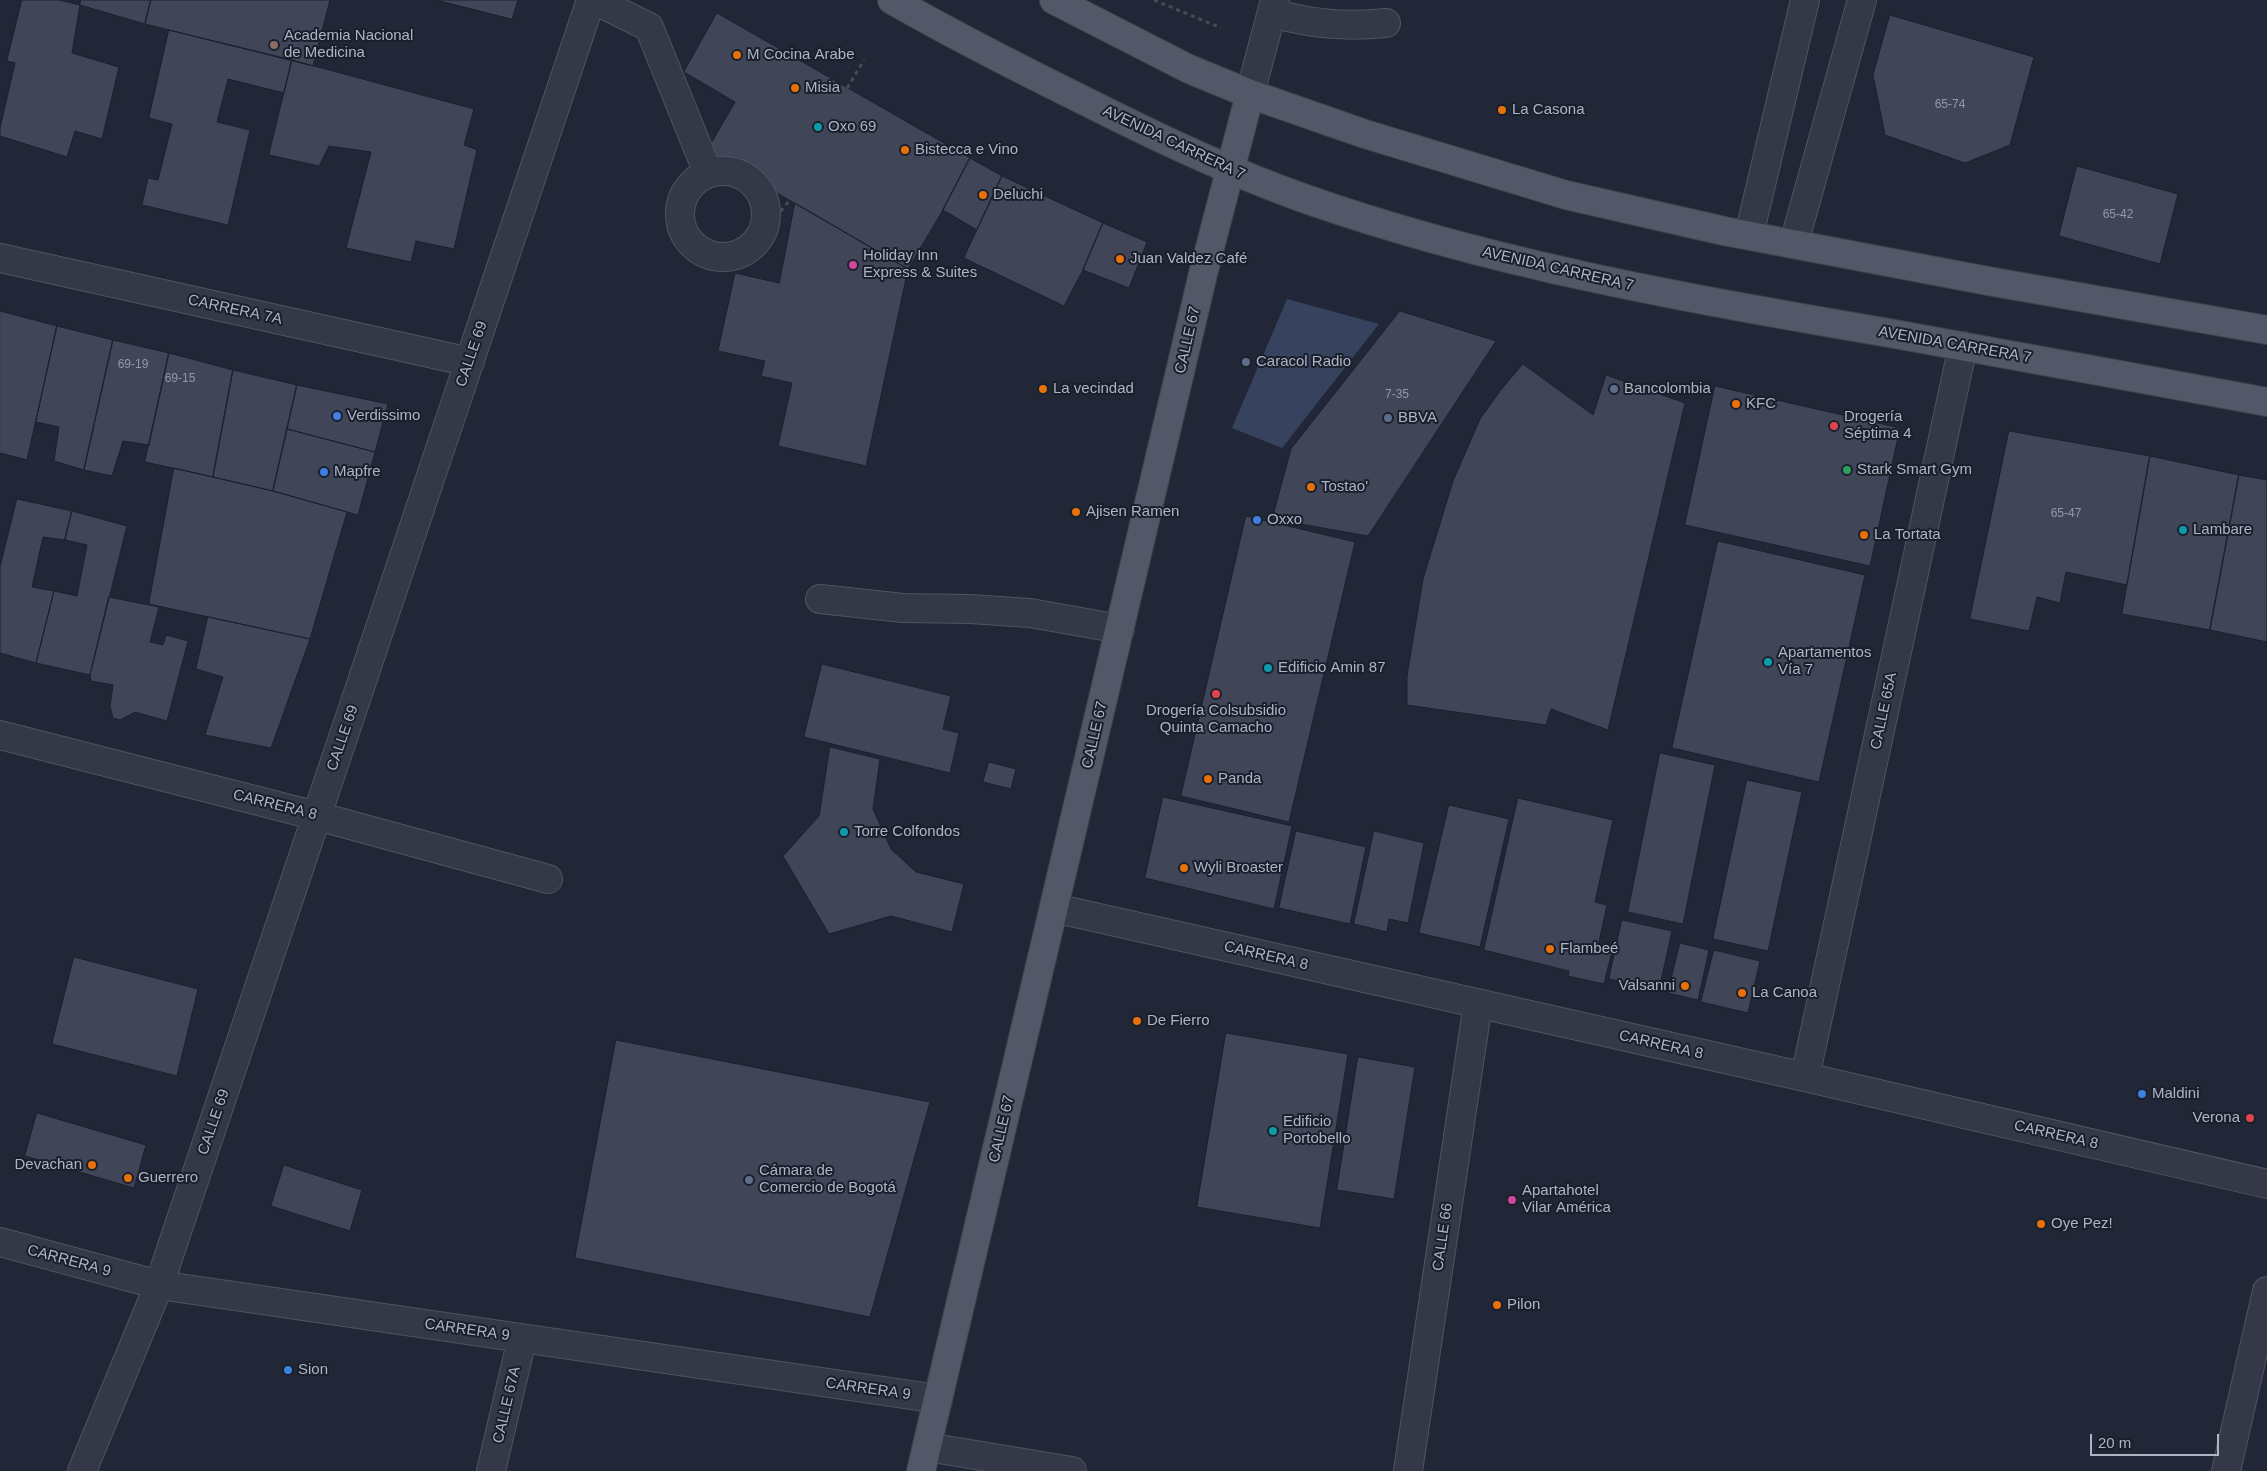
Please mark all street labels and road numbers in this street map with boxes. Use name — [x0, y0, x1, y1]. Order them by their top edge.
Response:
street label: AVENIDA CARRERA 7 — [1100, 102, 1248, 184]
street label: AVENIDA CARRERA 7 — [1481, 243, 1635, 295]
street label: CARRERA 7A — [186, 291, 284, 329]
street label: CALLE 67 — [1172, 305, 1204, 375]
street label: CALLE 69 — [452, 319, 492, 389]
street label: AVENIDA CARRERA 7 — [1877, 323, 2033, 367]
street label: CALLE 65A — [1867, 671, 1901, 751]
street label: CALLE 67 — [1079, 700, 1111, 770]
street label: CALLE 69 — [323, 703, 363, 773]
street label: CARRERA 8 — [231, 786, 319, 824]
street label: CARRERA 8 — [1222, 938, 1310, 974]
street label: CARRERA 8 — [1617, 1027, 1705, 1063]
street label: CALLE 69 — [194, 1087, 234, 1157]
street label: CALLE 67 — [986, 1094, 1018, 1164]
street label: CARRERA 8 — [2012, 1117, 2100, 1153]
street label: CALLE 66 — [1429, 1202, 1457, 1272]
street label: CARRERA 9 — [25, 1241, 113, 1281]
street label: CARRERA 9 — [423, 1315, 511, 1345]
street label: CALLE 67A — [489, 1365, 525, 1445]
street label: CARRERA 9 — [824, 1374, 912, 1404]

